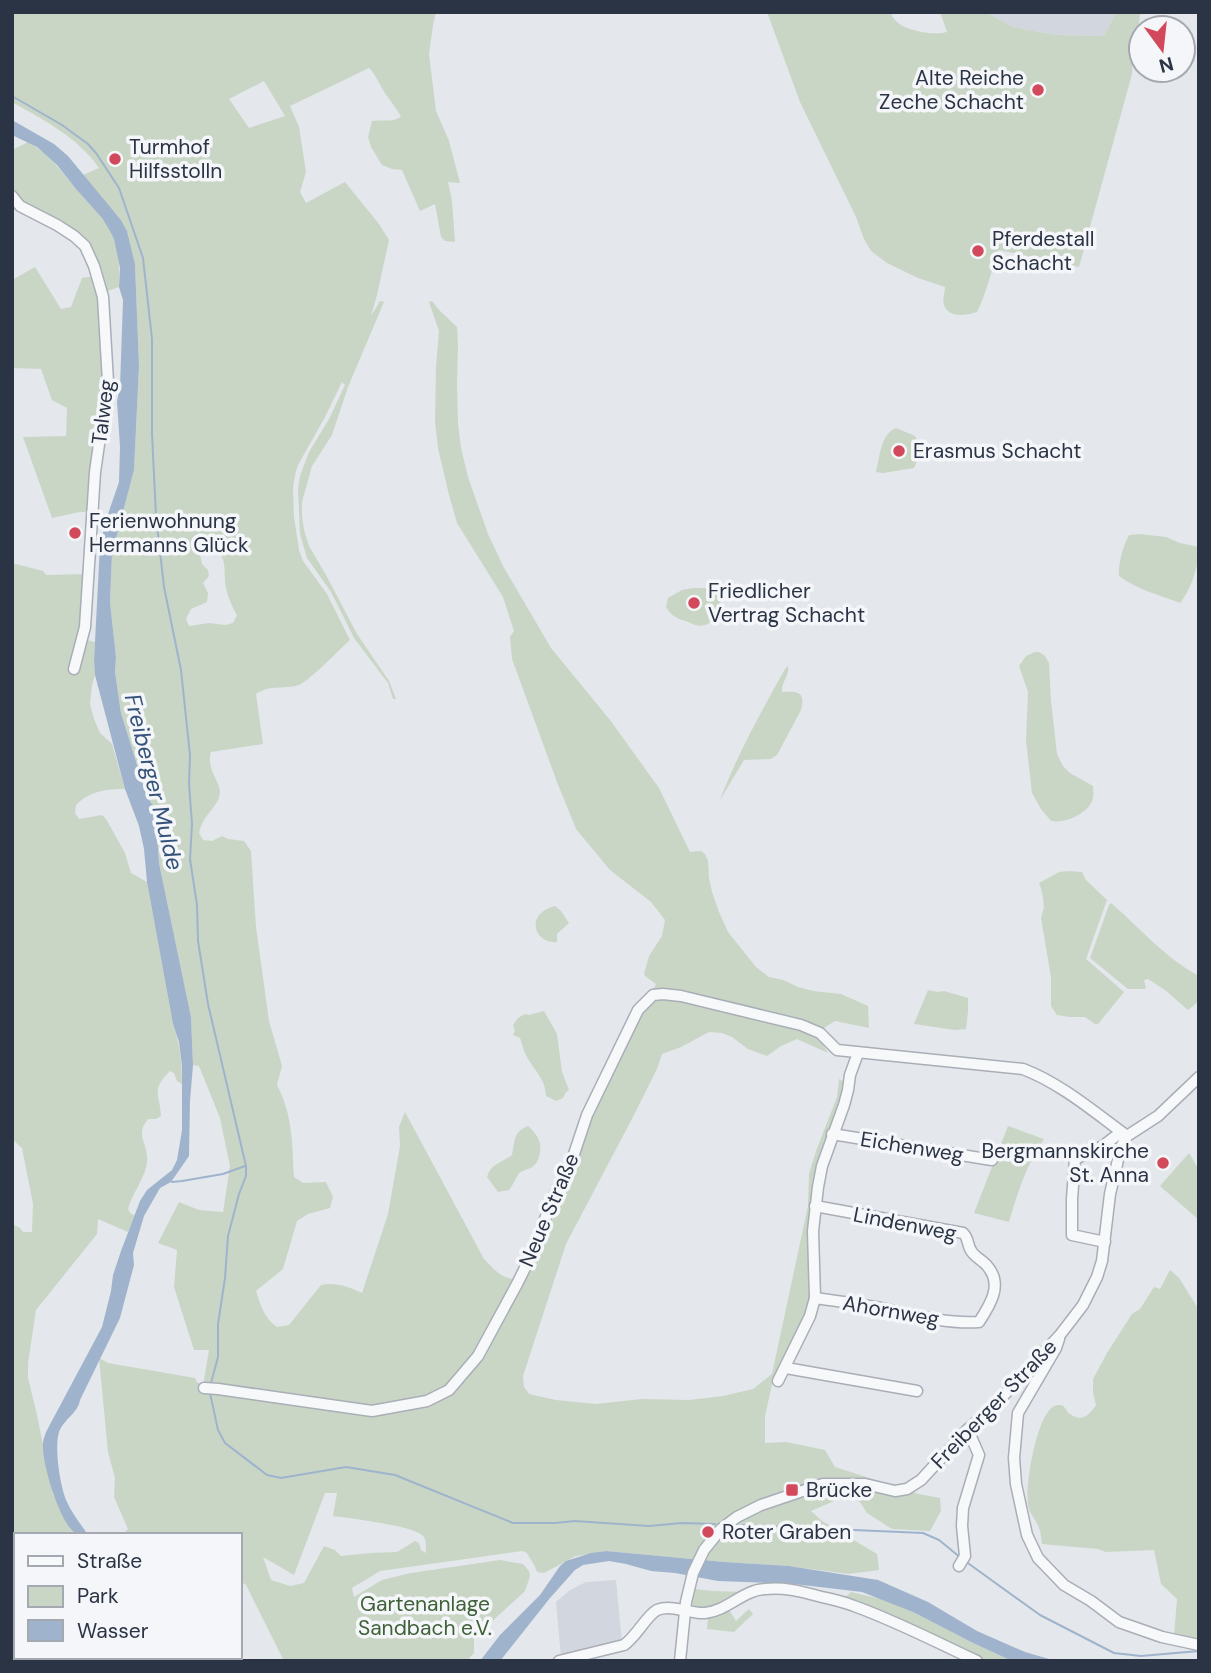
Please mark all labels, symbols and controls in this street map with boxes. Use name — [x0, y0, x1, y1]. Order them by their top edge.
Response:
north arrow — [1127, 14, 1197, 84]
text: N — [1156, 51, 1176, 79]
place label: Alte Reiche Zeche Schacht — [879, 64, 1024, 116]
marker: Alte Reiche Zeche Schacht — [1030, 82, 1046, 98]
place label: Turmhof Hilfsstolln — [129, 133, 222, 185]
marker: Turmhof Hilfsstolln — [107, 151, 123, 167]
place label: Pferdestall Schacht — [992, 225, 1094, 277]
marker: Pferdestall Schacht — [970, 243, 986, 259]
street label: Talweg — [85, 377, 121, 446]
place label: Erasmus Schacht — [913, 437, 1081, 465]
marker: Erasmus Schacht — [891, 443, 907, 459]
place label: Ferienwohnung Hermanns Glück — [89, 507, 249, 559]
marker: Ferienwohnung Hermanns Glück — [67, 525, 83, 541]
place label: Friedlicher Vertrag Schacht — [708, 577, 865, 629]
marker: Friedlicher Vertrag Schacht — [686, 595, 702, 611]
water label: Freiberger Mulde — [118, 691, 190, 873]
street label: Eichenweg — [858, 1125, 966, 1169]
place label: Bergmannskirche St. Anna — [981, 1137, 1149, 1189]
street label: Neue Straße — [512, 1149, 586, 1271]
marker: Bergmannskirche St. Anna — [1155, 1155, 1171, 1171]
street label: Lindenweg — [851, 1200, 959, 1248]
street label: Ahornweg — [841, 1289, 942, 1333]
street label: Freiberger Straße — [925, 1333, 1063, 1475]
place label: Brücke — [806, 1476, 872, 1504]
marker: Brücke — [784, 1482, 800, 1498]
place label: Roter Graben — [722, 1518, 851, 1546]
marker: Roter Graben — [700, 1524, 716, 1540]
legend — [14, 1533, 242, 1659]
text: Straße — [77, 1547, 142, 1575]
text: Park — [77, 1582, 119, 1610]
park label: Gartenanlage Sandbach e.V. — [358, 1590, 492, 1642]
text: Wasser — [77, 1617, 149, 1645]

